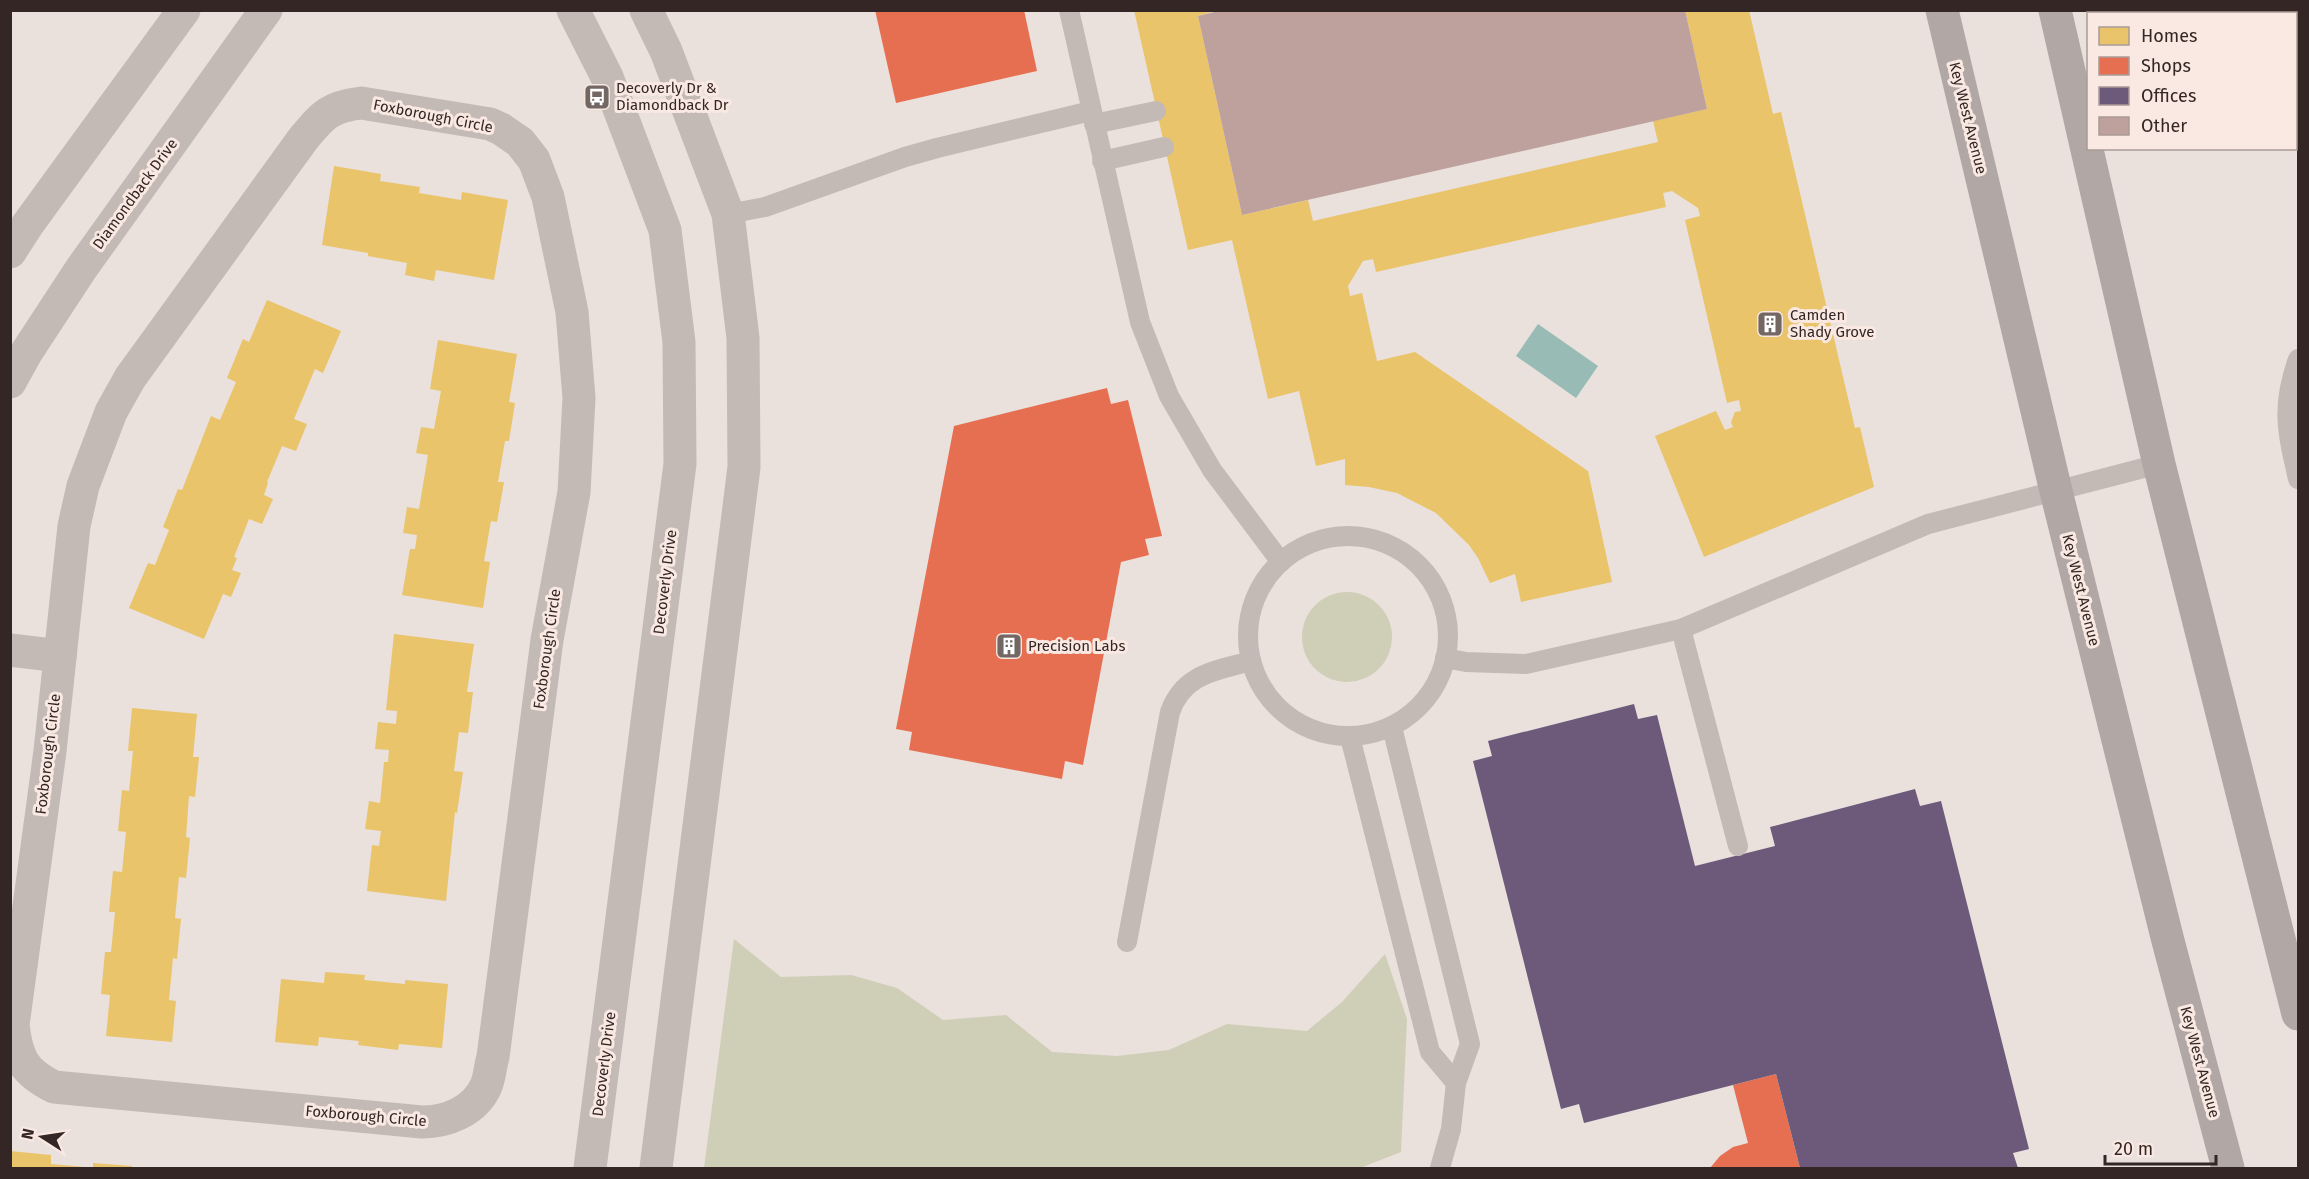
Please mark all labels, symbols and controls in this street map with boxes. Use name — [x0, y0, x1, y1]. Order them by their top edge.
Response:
legend — [2087, 12, 2297, 150]
text: Homes — [2141, 25, 2197, 47]
text: Shops — [2141, 55, 2191, 77]
street label: Key West Avenue — [1945, 60, 1991, 176]
place label: Decoverly Dr & Diamondback Dr — [616, 79, 729, 114]
bus stop icon: Decoverly Dr & Diamondback Dr — [582, 82, 612, 112]
text: Offices — [2141, 85, 2196, 107]
street label: Foxborough Circle — [372, 96, 494, 136]
text: Other — [2141, 115, 2187, 137]
street label: Diamondback Drive — [89, 135, 181, 253]
place label: Camden Shady Grove — [1790, 306, 1874, 341]
building icon: Camden Shady Grove — [1755, 309, 1785, 339]
street label: Decoverly Drive — [650, 529, 680, 635]
street label: Key West Avenue — [2058, 532, 2104, 648]
street label: Foxborough Circle — [530, 588, 564, 710]
building icon: Precision Labs — [994, 631, 1024, 661]
place label: Precision Labs — [1028, 637, 1126, 655]
street label: Foxborough Circle — [32, 693, 64, 815]
street label: Key West Avenue — [2176, 1004, 2224, 1120]
street label: Decoverly Drive — [589, 1011, 619, 1117]
street label: Foxborough Circle — [305, 1102, 427, 1130]
north arrow — [12, 1107, 72, 1167]
text: N — [17, 1127, 38, 1141]
scale bar — [2105, 1128, 2216, 1166]
text: 20 m — [2114, 1138, 2153, 1160]

